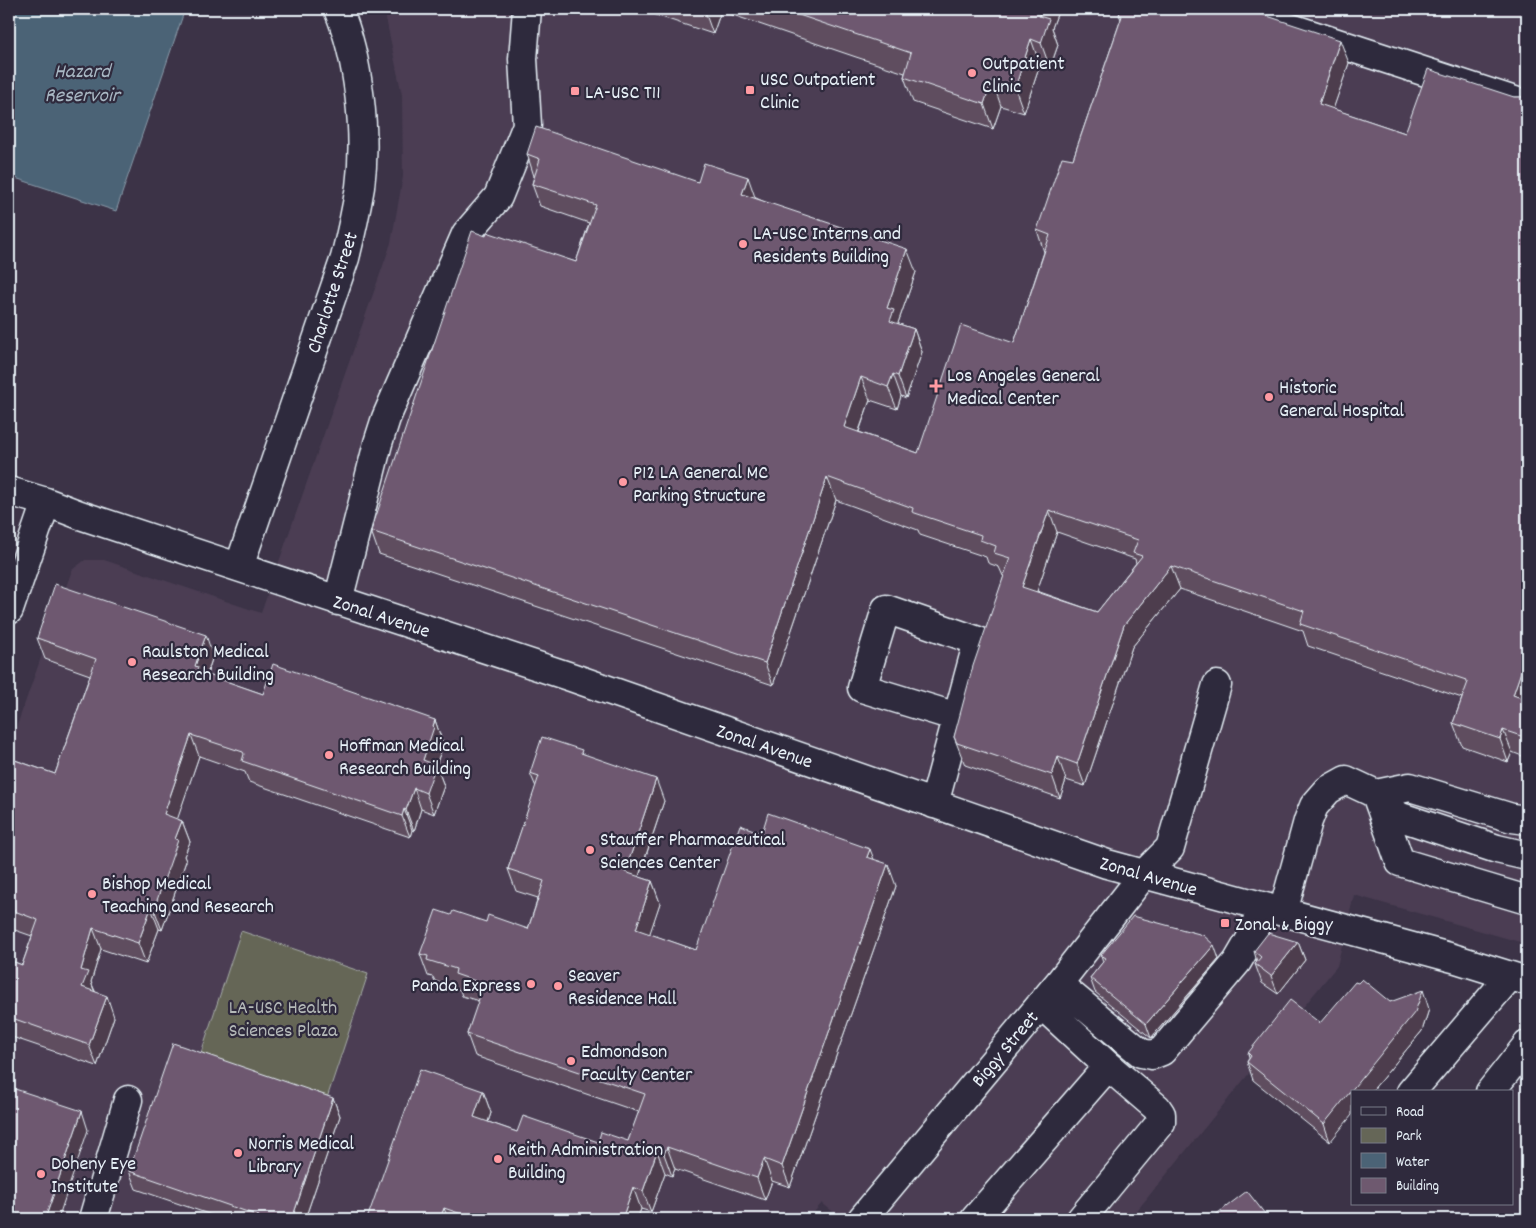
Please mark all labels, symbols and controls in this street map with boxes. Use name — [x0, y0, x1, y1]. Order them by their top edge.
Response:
place label: Outpatient Clinic — [982, 51, 1065, 102]
water label: Hazard Reservoir — [44, 58, 122, 112]
place label: USC Outpatient Clinic — [760, 67, 875, 118]
marker: Outpatient Clinic — [966, 67, 978, 79]
place label: LA-USC T11 — [585, 80, 661, 108]
marker: USC Outpatient Clinic — [744, 84, 756, 96]
marker: LA-USC T11 — [569, 85, 581, 97]
place label: LA-USC Interns and Residents Building — [753, 221, 901, 272]
street label: Charlotte Street — [301, 229, 367, 357]
marker: LA-USC Interns and Residents Building — [737, 238, 749, 250]
place label: Los Angeles General Medical Center — [947, 363, 1100, 414]
place label: Historic General Hospital — [1279, 375, 1404, 426]
marker: Los Angeles General Medical Center — [929, 379, 943, 393]
marker: Historic General Hospital — [1263, 391, 1275, 403]
place label: P12 LA General MC Parking Structure — [633, 460, 768, 511]
marker: P12 LA General MC Parking Structure — [617, 476, 629, 488]
street label: Zonal Avenue — [329, 589, 433, 647]
place label: Raulston Medical Research Building — [142, 639, 274, 690]
marker: Raulston Medical Research Building — [126, 656, 138, 668]
street label: Zonal Avenue — [712, 718, 816, 777]
place label: Hoffman Medical Research Building — [339, 733, 471, 784]
marker: Hoffman Medical Research Building — [323, 749, 335, 761]
place label: Stauffer Pharmaceutical Sciences Center — [600, 827, 786, 878]
marker: Stauffer Pharmaceutical Sciences Center — [584, 844, 596, 856]
street label: Zonal Avenue — [1096, 851, 1200, 905]
place label: Bishop Medical Teaching and Research — [102, 871, 274, 922]
marker: Bishop Medical Teaching and Research — [86, 888, 98, 900]
place label: Zonal & Biggy — [1235, 912, 1334, 940]
marker: Zonal & Biggy — [1219, 917, 1231, 929]
place label: Seaver Residence Hall — [568, 963, 677, 1014]
place label: Panda Express — [411, 973, 521, 1001]
marker: Panda Express — [525, 978, 537, 990]
marker: Seaver Residence Hall — [552, 980, 564, 992]
park label: LA-USC Health Sciences Plaza — [229, 995, 338, 1046]
street label: Biggy Street — [966, 1006, 1047, 1094]
place label: Edmondson Faculty Center — [581, 1039, 693, 1090]
marker: Edmondson Faculty Center — [565, 1055, 577, 1067]
legend — [1351, 1090, 1514, 1206]
text: Road — [1396, 1102, 1424, 1124]
text: Park — [1396, 1126, 1422, 1148]
place label: Norris Medical Library — [248, 1131, 354, 1182]
place label: Keith Administration Building — [508, 1137, 663, 1188]
marker: Norris Medical Library — [232, 1147, 244, 1159]
place label: Doheny Eye Institute — [51, 1151, 136, 1202]
text: Water — [1396, 1152, 1430, 1174]
marker: Keith Administration Building — [492, 1153, 504, 1165]
marker: Doheny Eye Institute — [35, 1168, 47, 1180]
text: Building — [1396, 1176, 1439, 1198]

